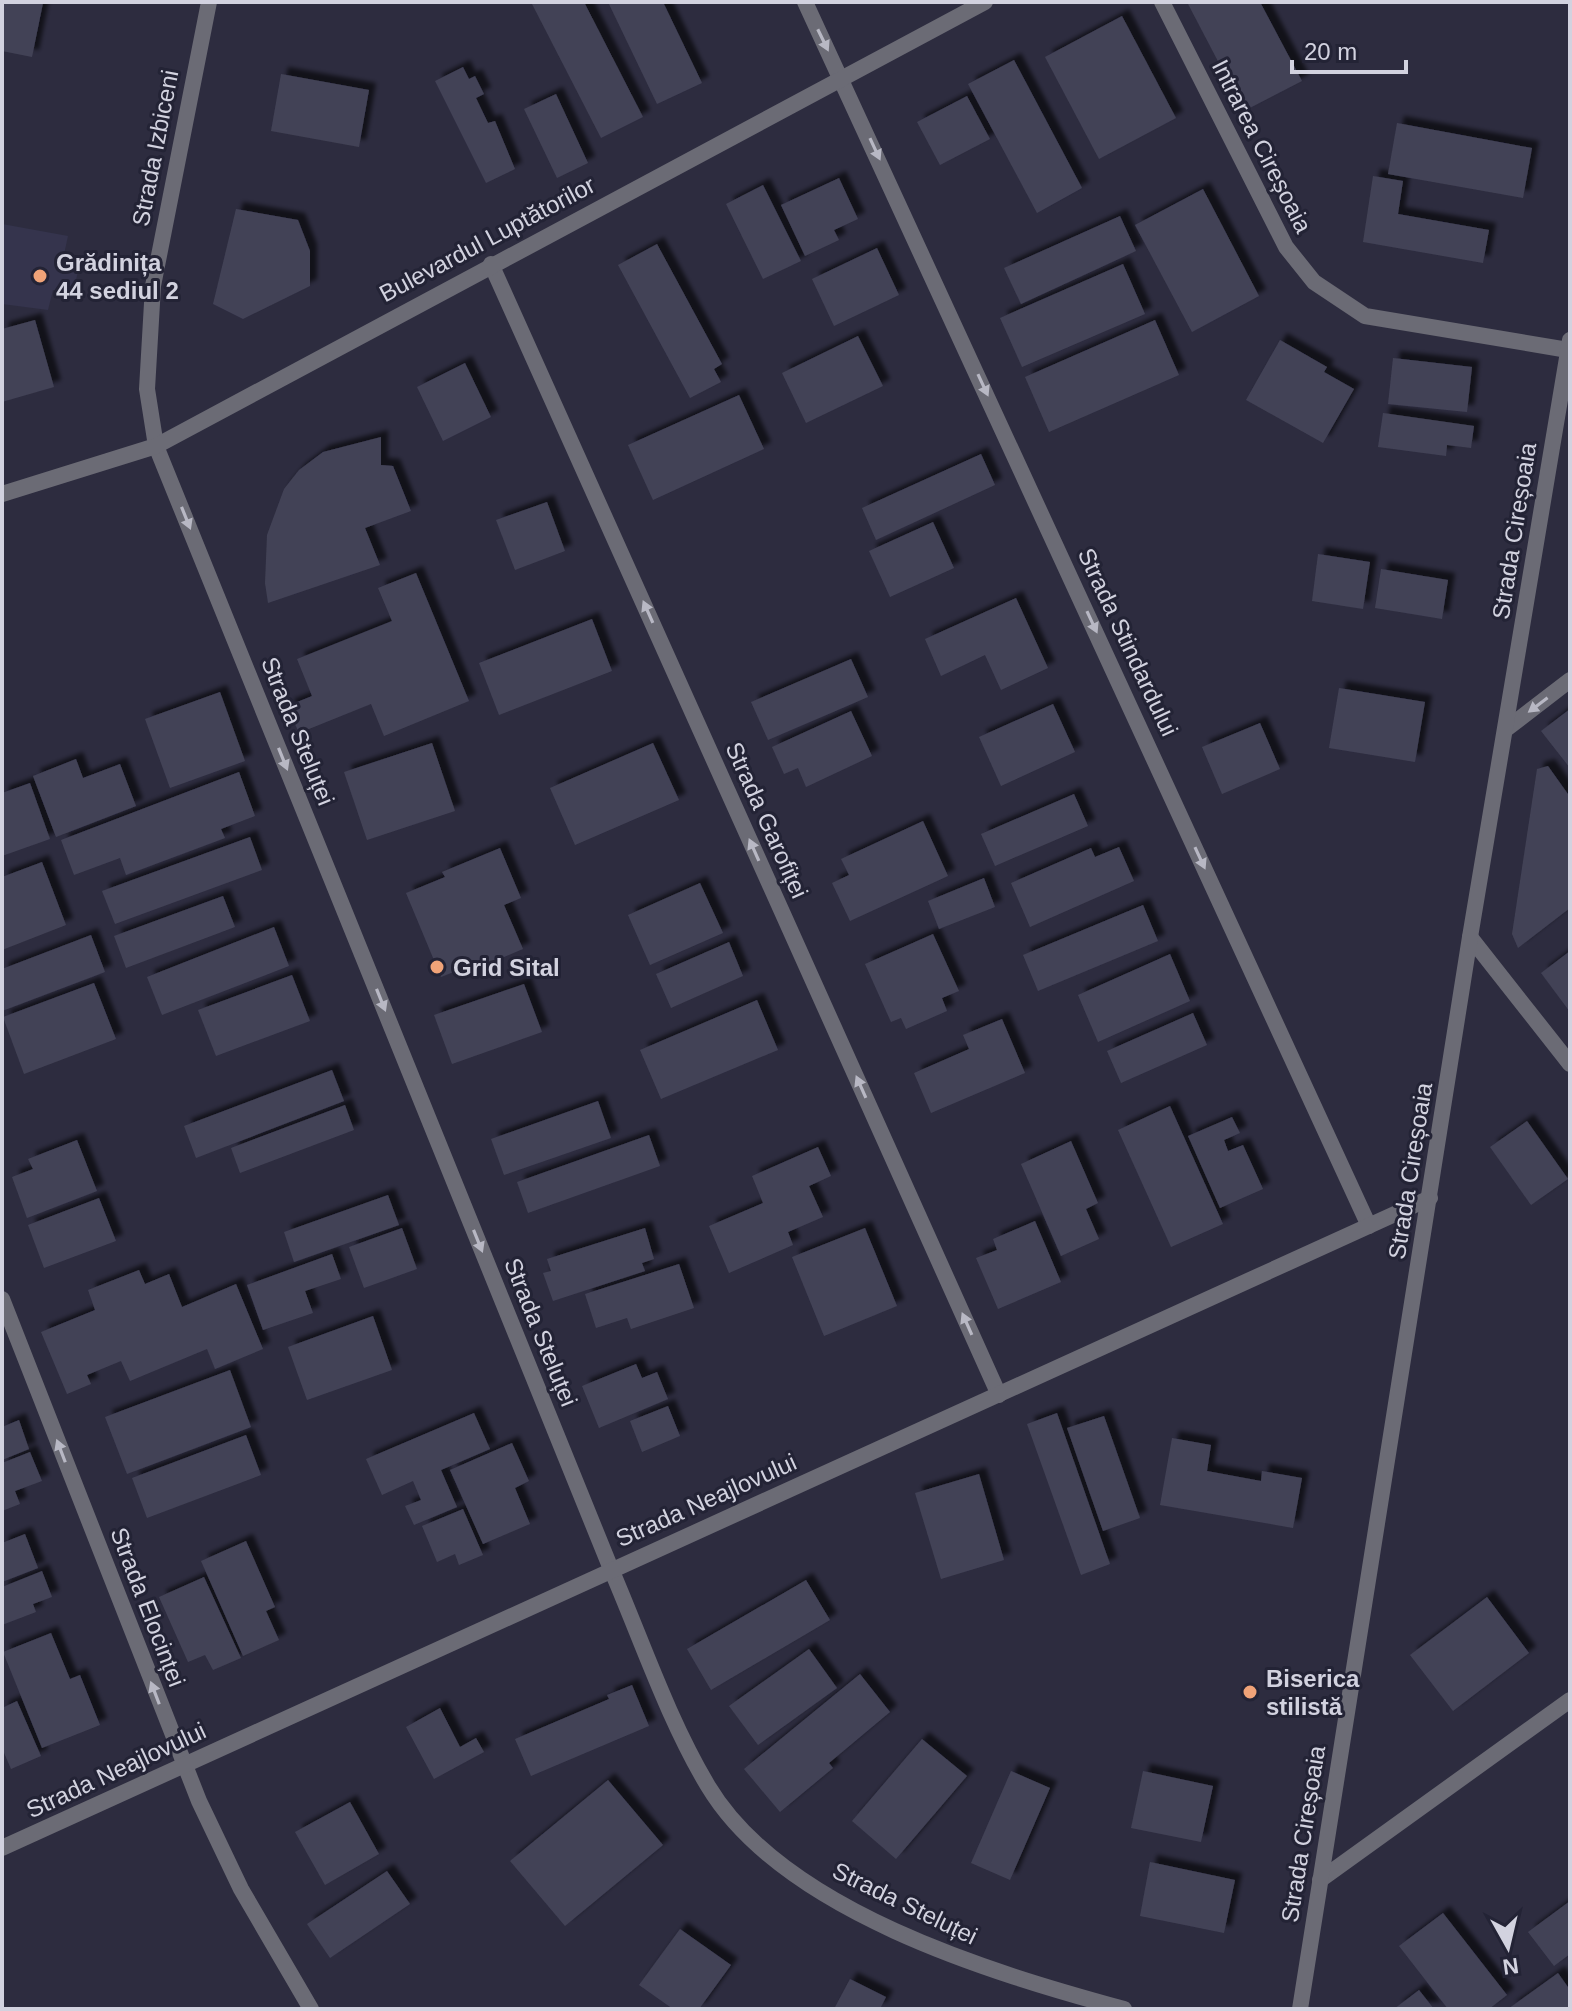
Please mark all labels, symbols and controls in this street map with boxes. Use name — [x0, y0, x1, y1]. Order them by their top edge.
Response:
scale bar — [1292, 24, 1406, 74]
one-way arrow — [816, 29, 830, 52]
text: 20 m — [1304, 38, 1357, 65]
street label: Intrarea Cireșoaia — [1207, 55, 1318, 238]
street label: Strada Izbiceni — [127, 67, 183, 229]
one-way arrow — [868, 137, 882, 161]
street label: Bulevardul Luptătorilor — [375, 171, 599, 307]
place label: Grădinița 44 sediul 2 — [56, 249, 179, 304]
marker: Grădinița 44 sediul 2 — [31, 267, 49, 285]
one-way arrow — [977, 374, 990, 397]
street label: Strada Cireșoaia — [1487, 440, 1541, 621]
one-way arrow — [179, 506, 192, 530]
street label: Strada Stindardului — [1073, 544, 1183, 740]
one-way arrow — [641, 601, 654, 624]
one-way arrow — [1085, 610, 1099, 633]
street label: Strada Steluței — [256, 653, 340, 809]
one-way arrow — [1527, 697, 1548, 713]
street label: Strada Garofiței — [720, 738, 814, 902]
one-way arrow — [277, 747, 290, 771]
one-way arrow — [747, 838, 761, 861]
one-way arrow — [1193, 846, 1207, 870]
place label: Grid Sital — [453, 954, 560, 981]
marker: Grid Sital — [428, 958, 446, 976]
one-way arrow — [374, 988, 387, 1012]
one-way arrow — [854, 1075, 867, 1099]
street label: Strada Cireșoaia — [1383, 1080, 1437, 1261]
one-way arrow — [472, 1229, 485, 1253]
street label: Strada Steluței — [499, 1254, 583, 1410]
one-way arrow — [960, 1312, 974, 1336]
one-way arrow — [54, 1439, 67, 1463]
street label: Strada Neajlovului — [612, 1448, 800, 1552]
street label: Strada Elocinței — [105, 1524, 191, 1690]
place label: Biserica stilistă — [1266, 1665, 1360, 1720]
one-way arrow — [149, 1681, 162, 1705]
marker: Biserica stilistă — [1241, 1683, 1259, 1701]
street label: Strada Neajlovului — [22, 1717, 210, 1823]
street label: Strada Cireșoaia — [1276, 1743, 1330, 1924]
street label: Strada Steluței — [828, 1856, 982, 1950]
north arrow — [1468, 1907, 1548, 1987]
text: N — [1501, 1953, 1520, 1980]

